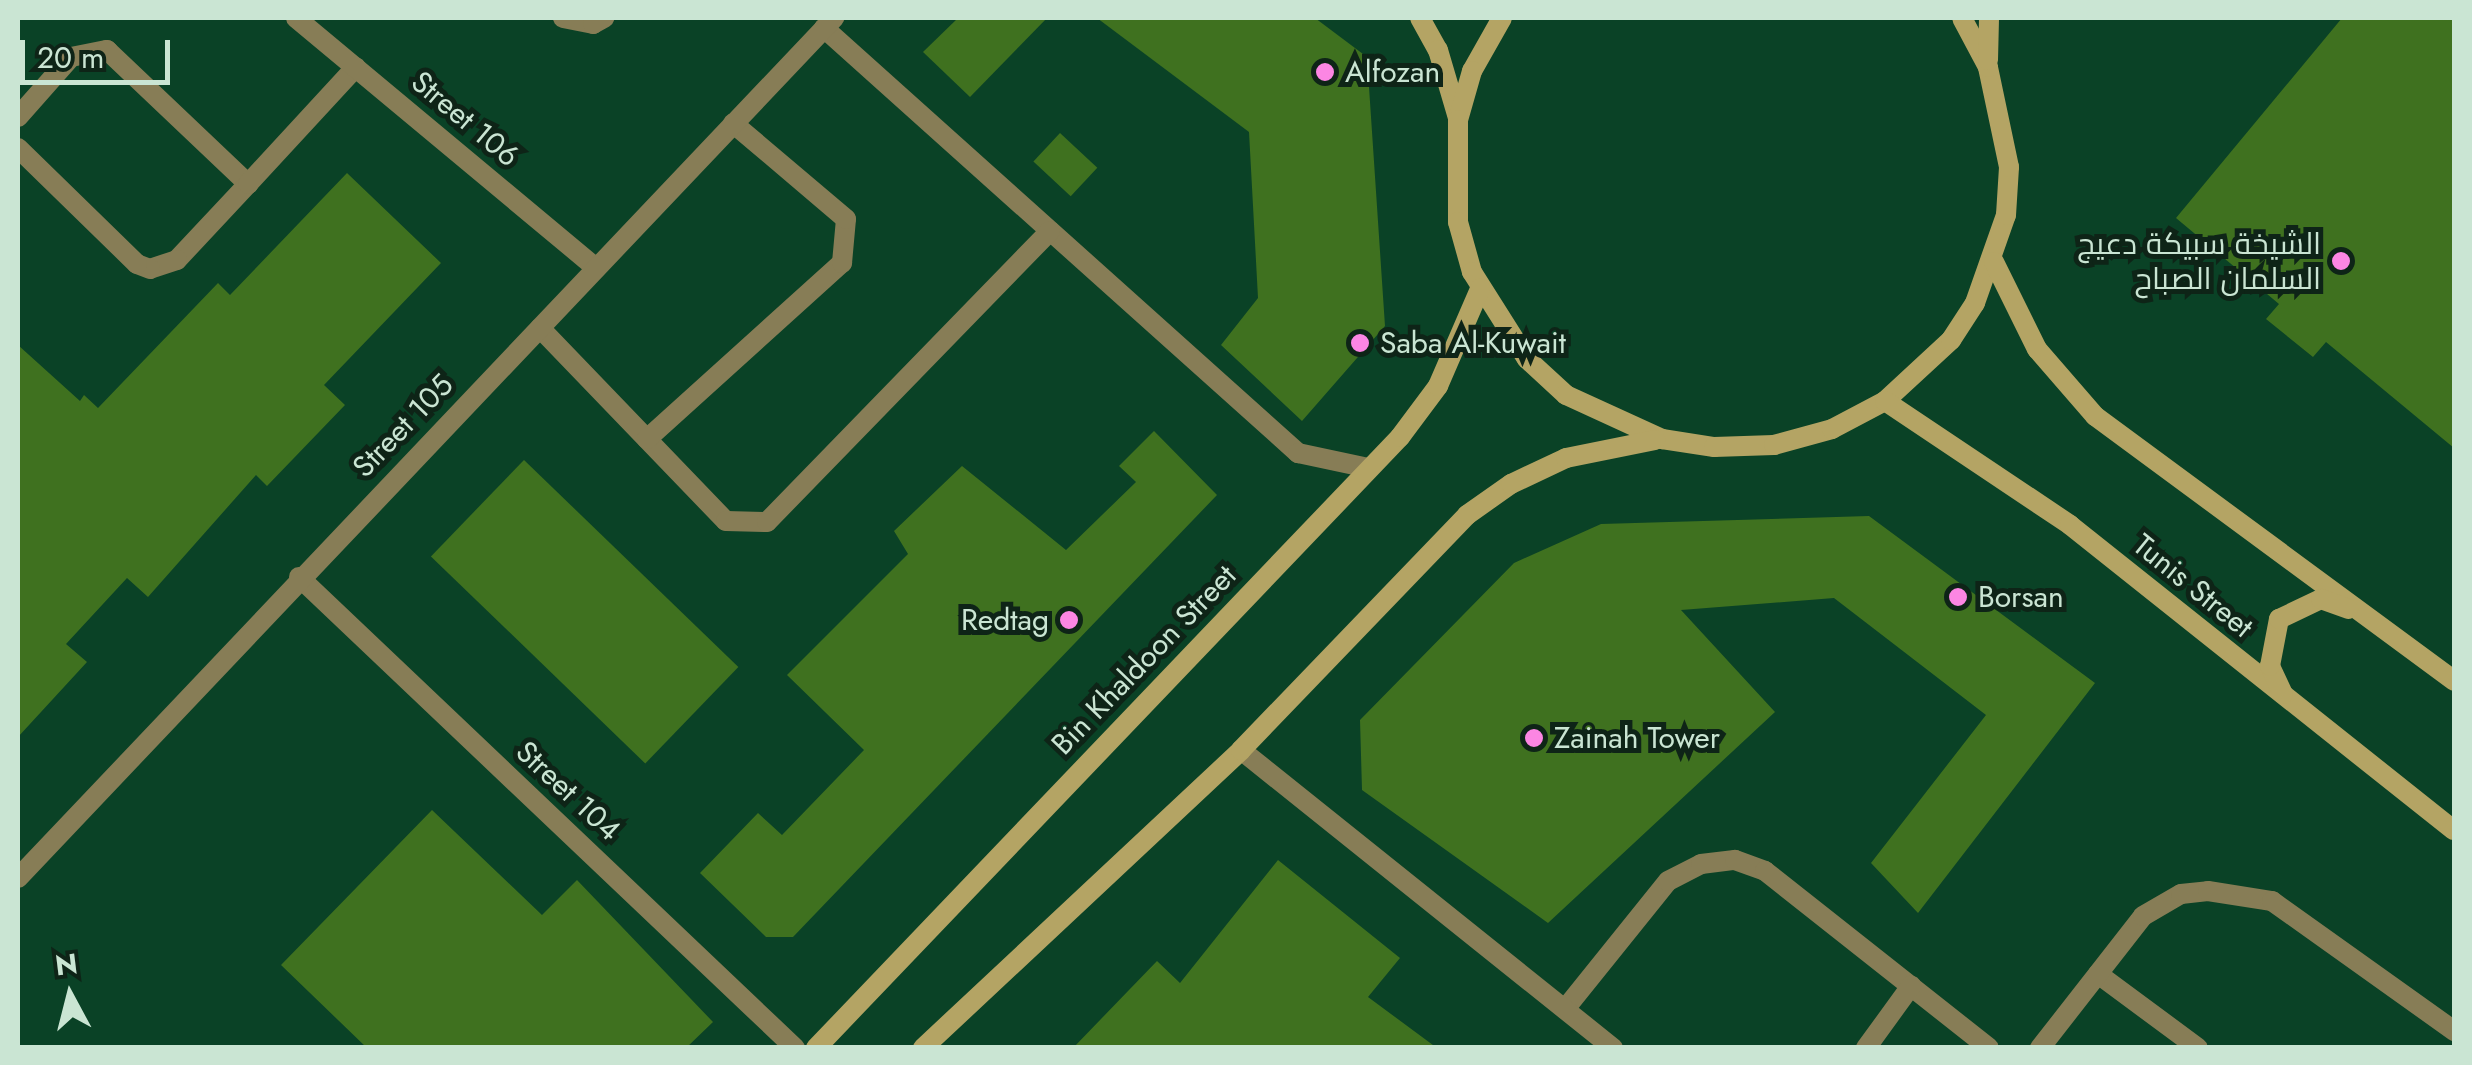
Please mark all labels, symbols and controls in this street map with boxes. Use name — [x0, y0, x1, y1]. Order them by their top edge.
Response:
scale bar — [25, 20, 175, 82]
text: 20 m — [37, 36, 104, 79]
place label: Alfozan — [1345, 54, 1440, 90]
marker: Alfozan — [1314, 61, 1336, 83]
street label: Street 106 — [404, 64, 526, 174]
place label: الشيخة سبيكة دعيج السلمان الصباح — [2077, 226, 2321, 296]
marker: الشيخة سبيكة دعيج السلمان الصباح — [2330, 250, 2352, 272]
place label: Saba Al-Kuwait — [1380, 325, 1566, 361]
marker: Saba Al-Kuwait — [1349, 332, 1371, 354]
street label: Street 105 — [345, 367, 461, 485]
street label: Tunis Street — [2126, 527, 2260, 645]
street label: Bin Khaldoon Street — [1044, 558, 1244, 762]
place label: Borsan — [1978, 579, 2064, 615]
marker: Borsan — [1947, 586, 1969, 608]
place label: Redtag — [961, 602, 1049, 638]
marker: Redtag — [1058, 609, 1080, 631]
place label: Zainah Tower — [1554, 720, 1720, 756]
marker: Zainah Tower — [1523, 727, 1545, 749]
street label: Street 104 — [508, 734, 628, 848]
text: N — [53, 943, 80, 986]
north arrow — [20, 945, 120, 1045]

